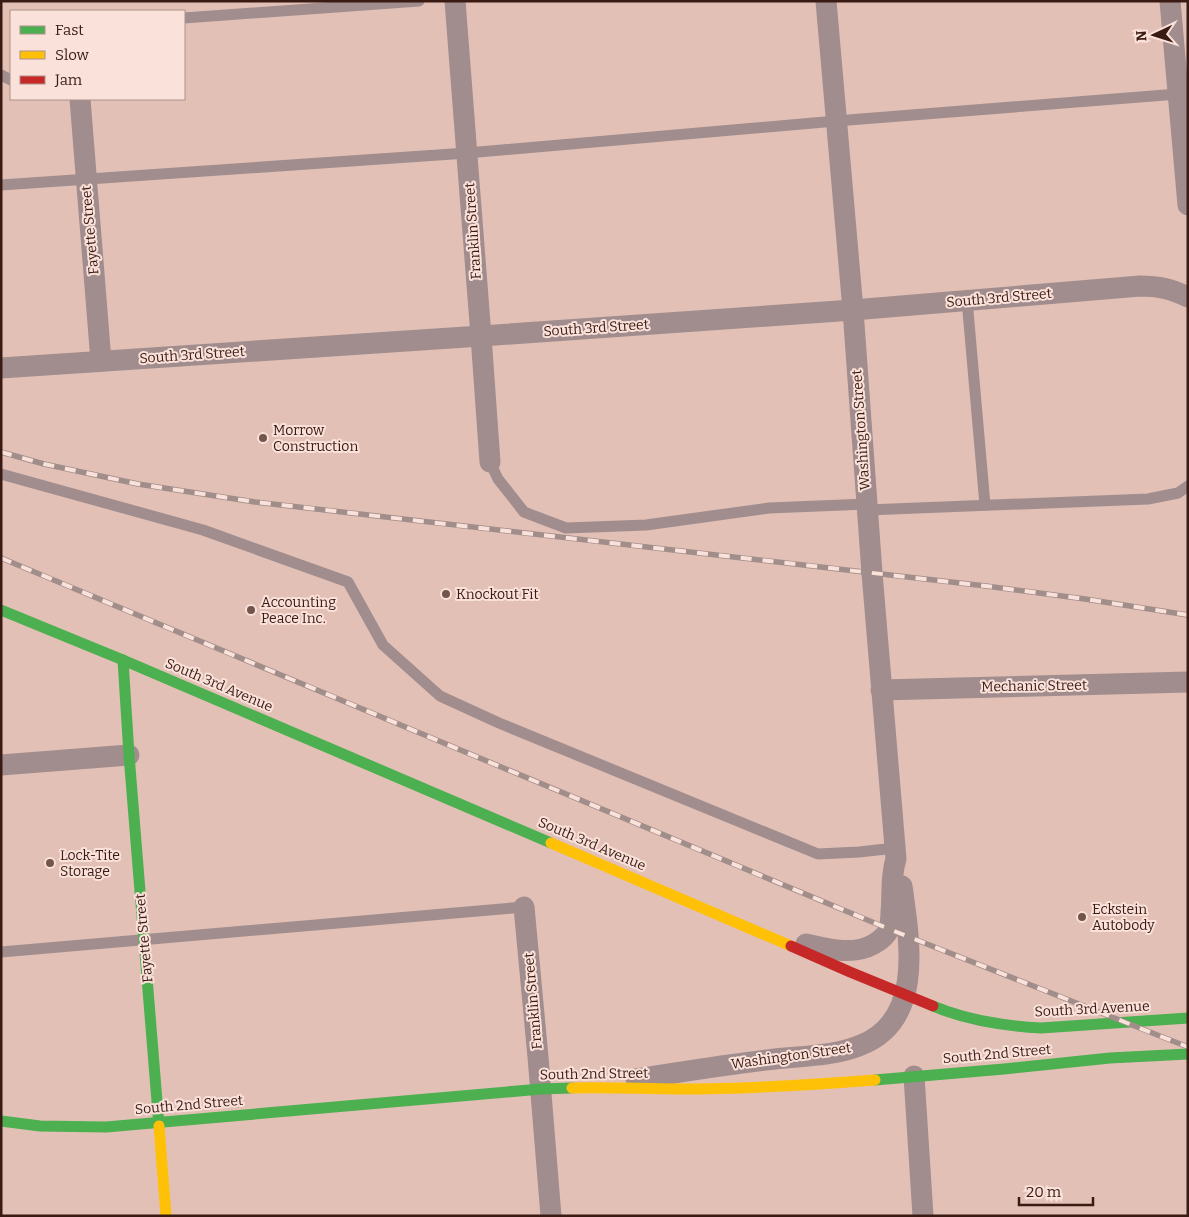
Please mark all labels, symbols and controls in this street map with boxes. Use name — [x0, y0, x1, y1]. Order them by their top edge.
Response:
legend — [10, 10, 185, 100]
north arrow — [1129, 10, 1179, 60]
text: Fast — [55, 21, 84, 39]
text: N — [1133, 30, 1150, 42]
text: Slow — [55, 46, 90, 64]
text: Jam — [54, 71, 83, 89]
street label: Franklin Street — [461, 182, 485, 280]
street label: Fayette Street — [78, 185, 102, 275]
street label: South 3rd Street — [946, 285, 1052, 311]
street label: South 3rd Street — [543, 316, 649, 340]
street label: South 3rd Street — [139, 343, 245, 367]
street label: Washington Street — [848, 369, 874, 491]
place label: Morrow Construction — [273, 422, 358, 455]
marker: Morrow Construction — [257, 432, 269, 444]
place label: Knockout Fit — [456, 586, 538, 603]
marker: Knockout Fit — [440, 588, 452, 600]
place label: Accounting Peace Inc. — [261, 594, 336, 627]
marker: Accounting Peace Inc. — [245, 604, 257, 616]
street label: South 3rd Avenue — [163, 655, 275, 715]
street label: Mechanic Street — [981, 677, 1087, 695]
street label: South 3rd Avenue — [536, 814, 648, 874]
place label: Lock-Tite Storage — [60, 847, 120, 880]
marker: Lock-Tite Storage — [44, 857, 56, 869]
street label: Fayette Street — [132, 893, 156, 983]
place label: Eckstein Autobody — [1092, 901, 1155, 934]
marker: Eckstein Autobody — [1076, 911, 1088, 923]
street label: Franklin Street — [520, 952, 546, 1050]
street label: South 3rd Avenue — [1034, 997, 1150, 1021]
street label: Washington Street — [730, 1039, 852, 1073]
street label: South 2nd Street — [942, 1041, 1052, 1067]
street label: South 2nd Street — [540, 1065, 648, 1083]
street label: South 2nd Street — [134, 1092, 244, 1118]
scale bar — [1019, 1174, 1093, 1206]
text: 20 m — [1026, 1183, 1062, 1201]

